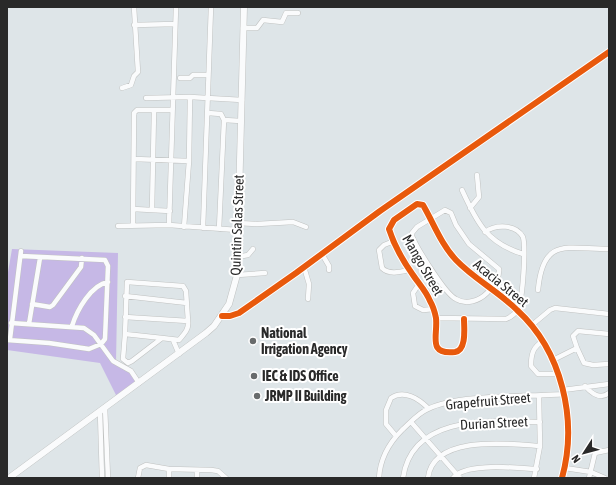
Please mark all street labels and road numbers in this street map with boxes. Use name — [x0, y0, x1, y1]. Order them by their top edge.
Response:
street label: Quintin Salas Street — [227, 174, 247, 276]
street label: Mango Street — [399, 232, 447, 298]
street label: Acacia Street — [470, 256, 532, 310]
street label: Grapefruit Street — [445, 389, 531, 413]
street label: Durian Street — [460, 413, 528, 433]

